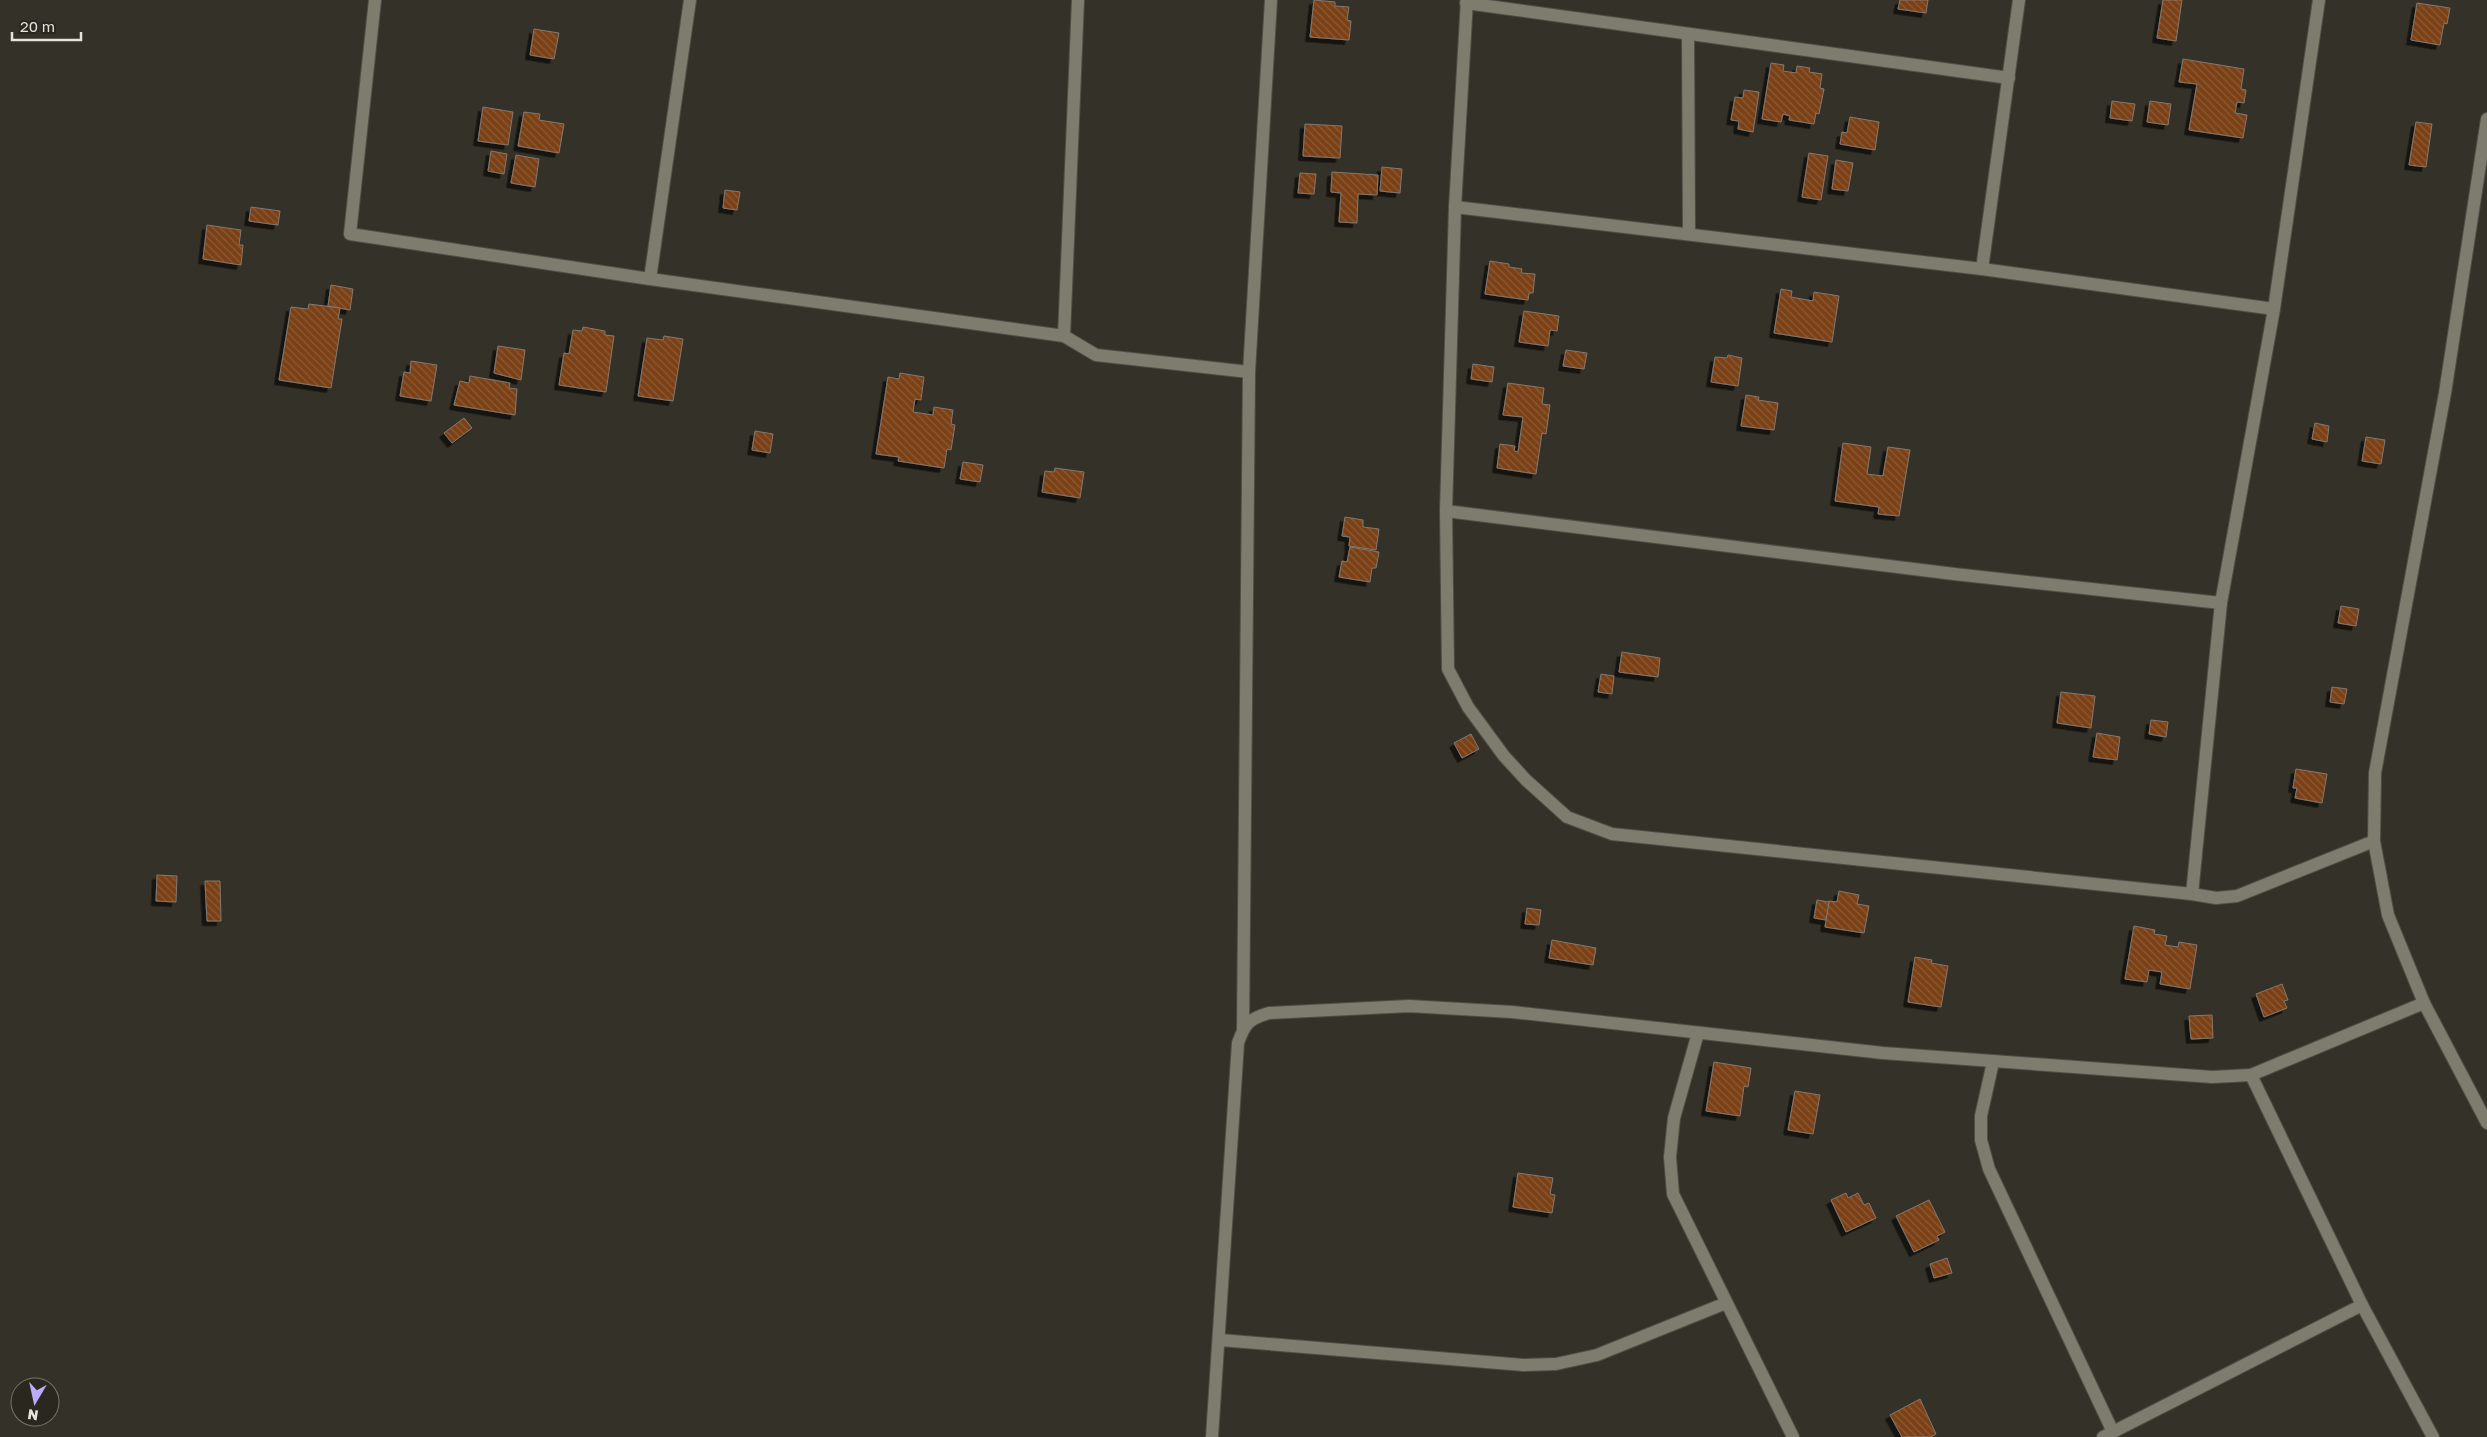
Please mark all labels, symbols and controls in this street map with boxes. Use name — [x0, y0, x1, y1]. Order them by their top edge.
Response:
scale bar — [12, 10, 81, 42]
text: 20 m — [20, 17, 55, 35]
north arrow — [10, 1377, 60, 1427]
text: N — [26, 1406, 39, 1425]

